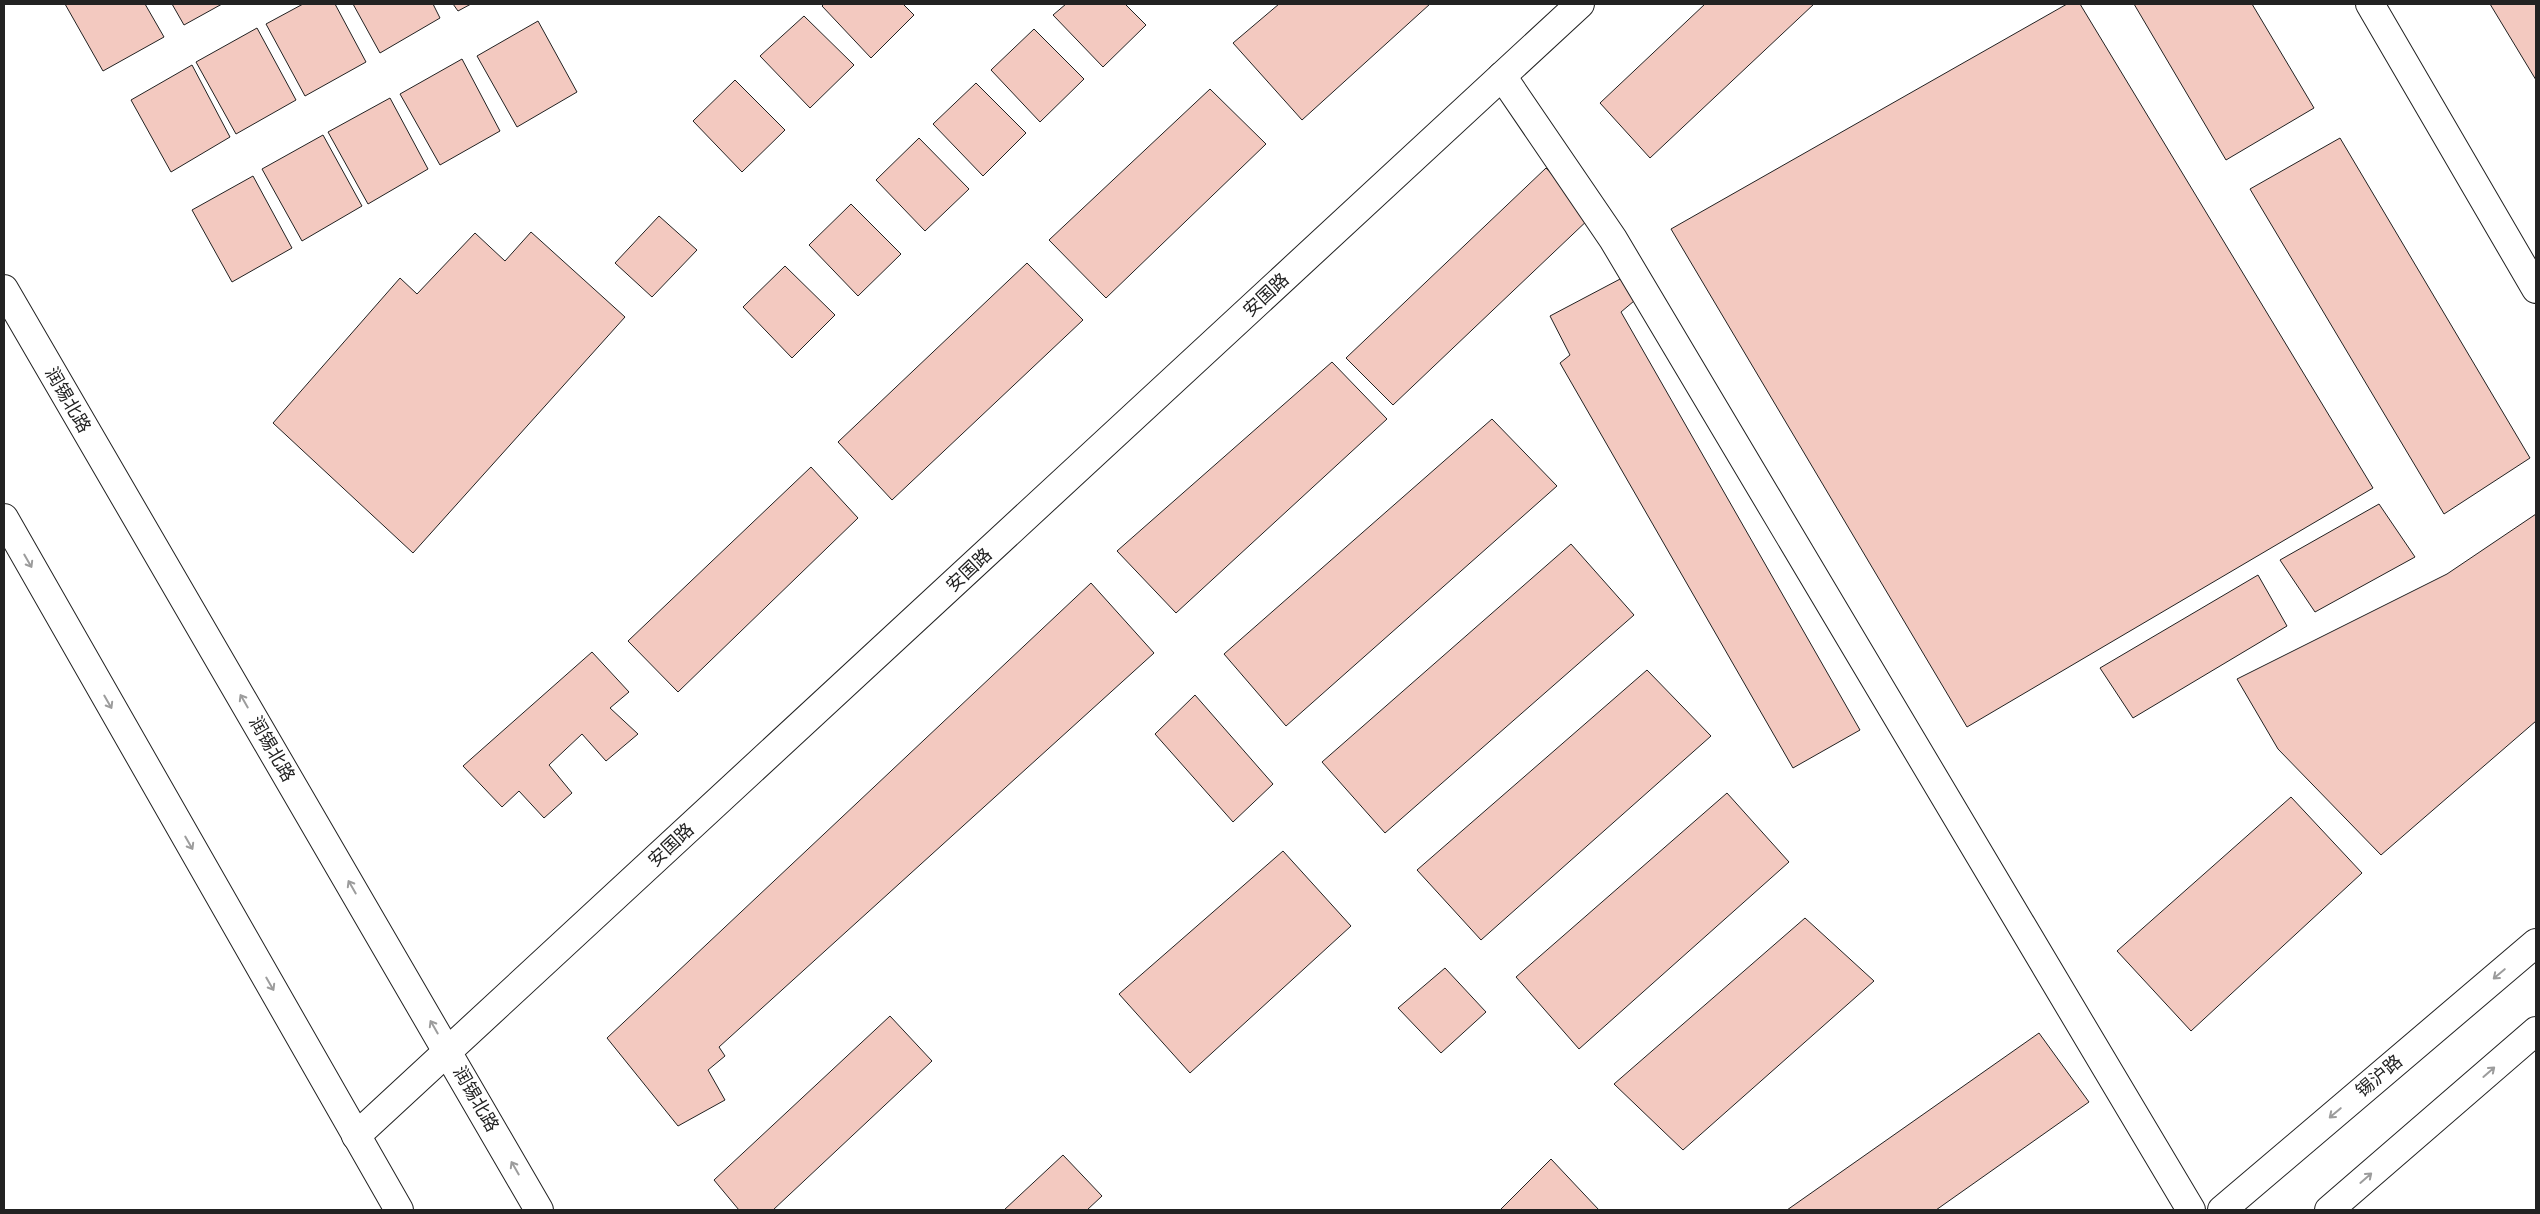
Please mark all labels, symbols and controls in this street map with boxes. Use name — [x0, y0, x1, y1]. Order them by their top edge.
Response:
street label: 安国路 — [1239, 269, 1293, 321]
street label: 润锡北路 — [41, 363, 96, 436]
street label: 安国路 — [942, 544, 996, 596]
one-way arrow — [23, 553, 33, 568]
one-way arrow — [239, 693, 249, 708]
one-way arrow — [104, 694, 114, 708]
street label: 润锡北路 — [245, 712, 300, 785]
street label: 安国路 — [644, 819, 698, 871]
one-way arrow — [184, 835, 194, 850]
one-way arrow — [347, 880, 357, 894]
one-way arrow — [2493, 968, 2506, 979]
one-way arrow — [265, 976, 275, 991]
one-way arrow — [429, 1020, 439, 1035]
street label: 锡沪路 — [2351, 1050, 2406, 1101]
street label: 润锡北路 — [449, 1062, 504, 1135]
one-way arrow — [2482, 1066, 2495, 1078]
one-way arrow — [2329, 1108, 2342, 1119]
one-way arrow — [510, 1161, 519, 1176]
one-way arrow — [2359, 1173, 2372, 1184]

